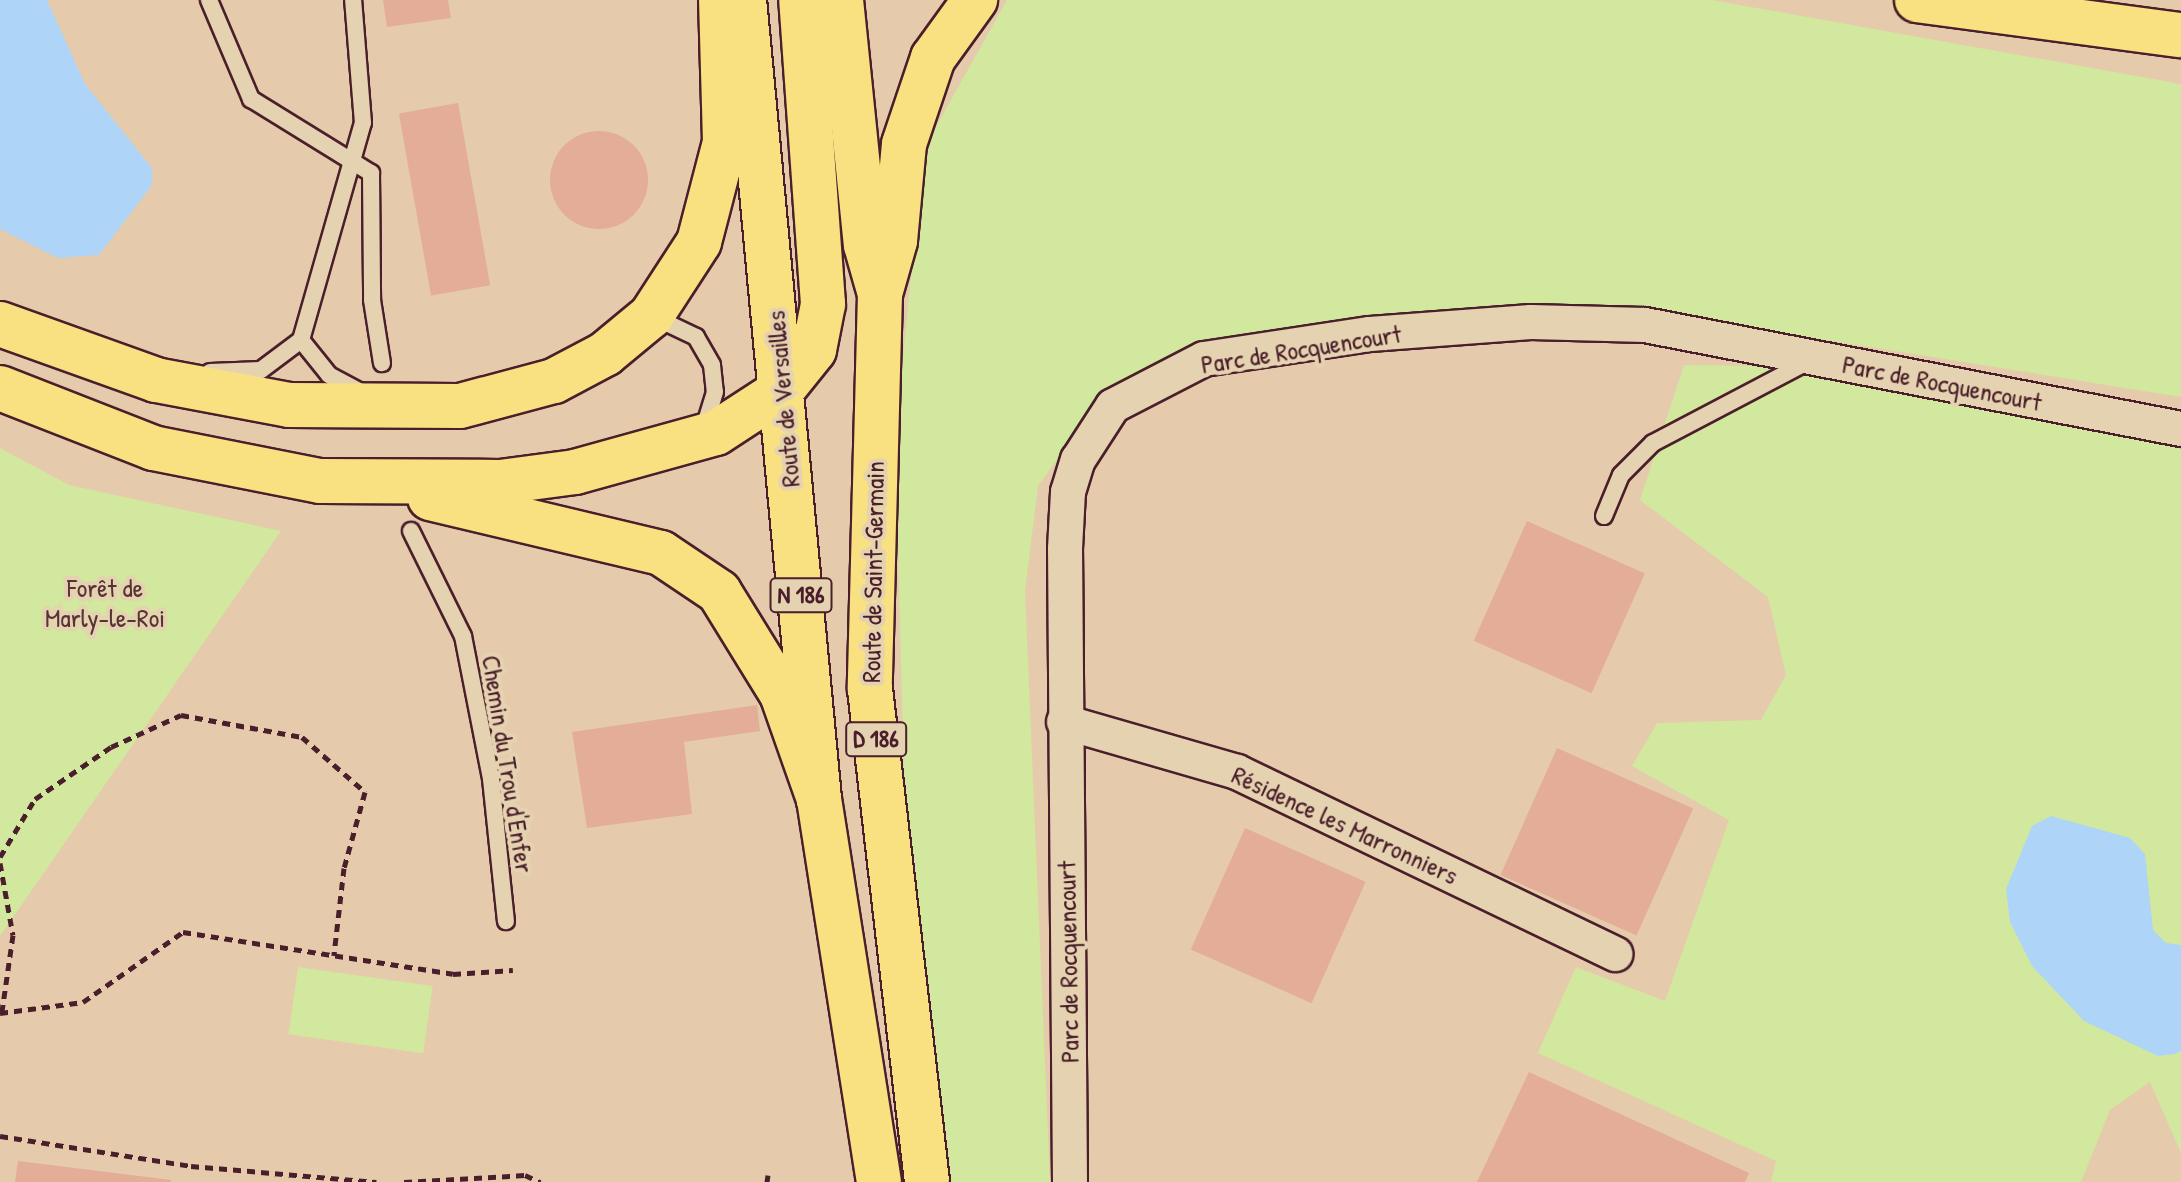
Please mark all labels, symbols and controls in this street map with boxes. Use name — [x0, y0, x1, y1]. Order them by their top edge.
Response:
street label: Route de Versailles — [760, 309, 806, 489]
street label: Parc de Rocquencourt — [1199, 318, 1403, 380]
street label: Parc de Rocquencourt — [1840, 348, 2044, 418]
street label: Route de Saint-Germain — [855, 461, 891, 683]
park label: Forêt de Marly-le-Roi — [45, 572, 165, 634]
road number: N 186 — [769, 575, 833, 615]
street label: Chemin du Trou d'Enfer — [475, 653, 541, 875]
road number: D 186 — [844, 719, 908, 759]
street label: Résidence les Marronniers — [1227, 759, 1463, 891]
street label: Parc de Rocquencourt — [1051, 861, 1085, 1063]

